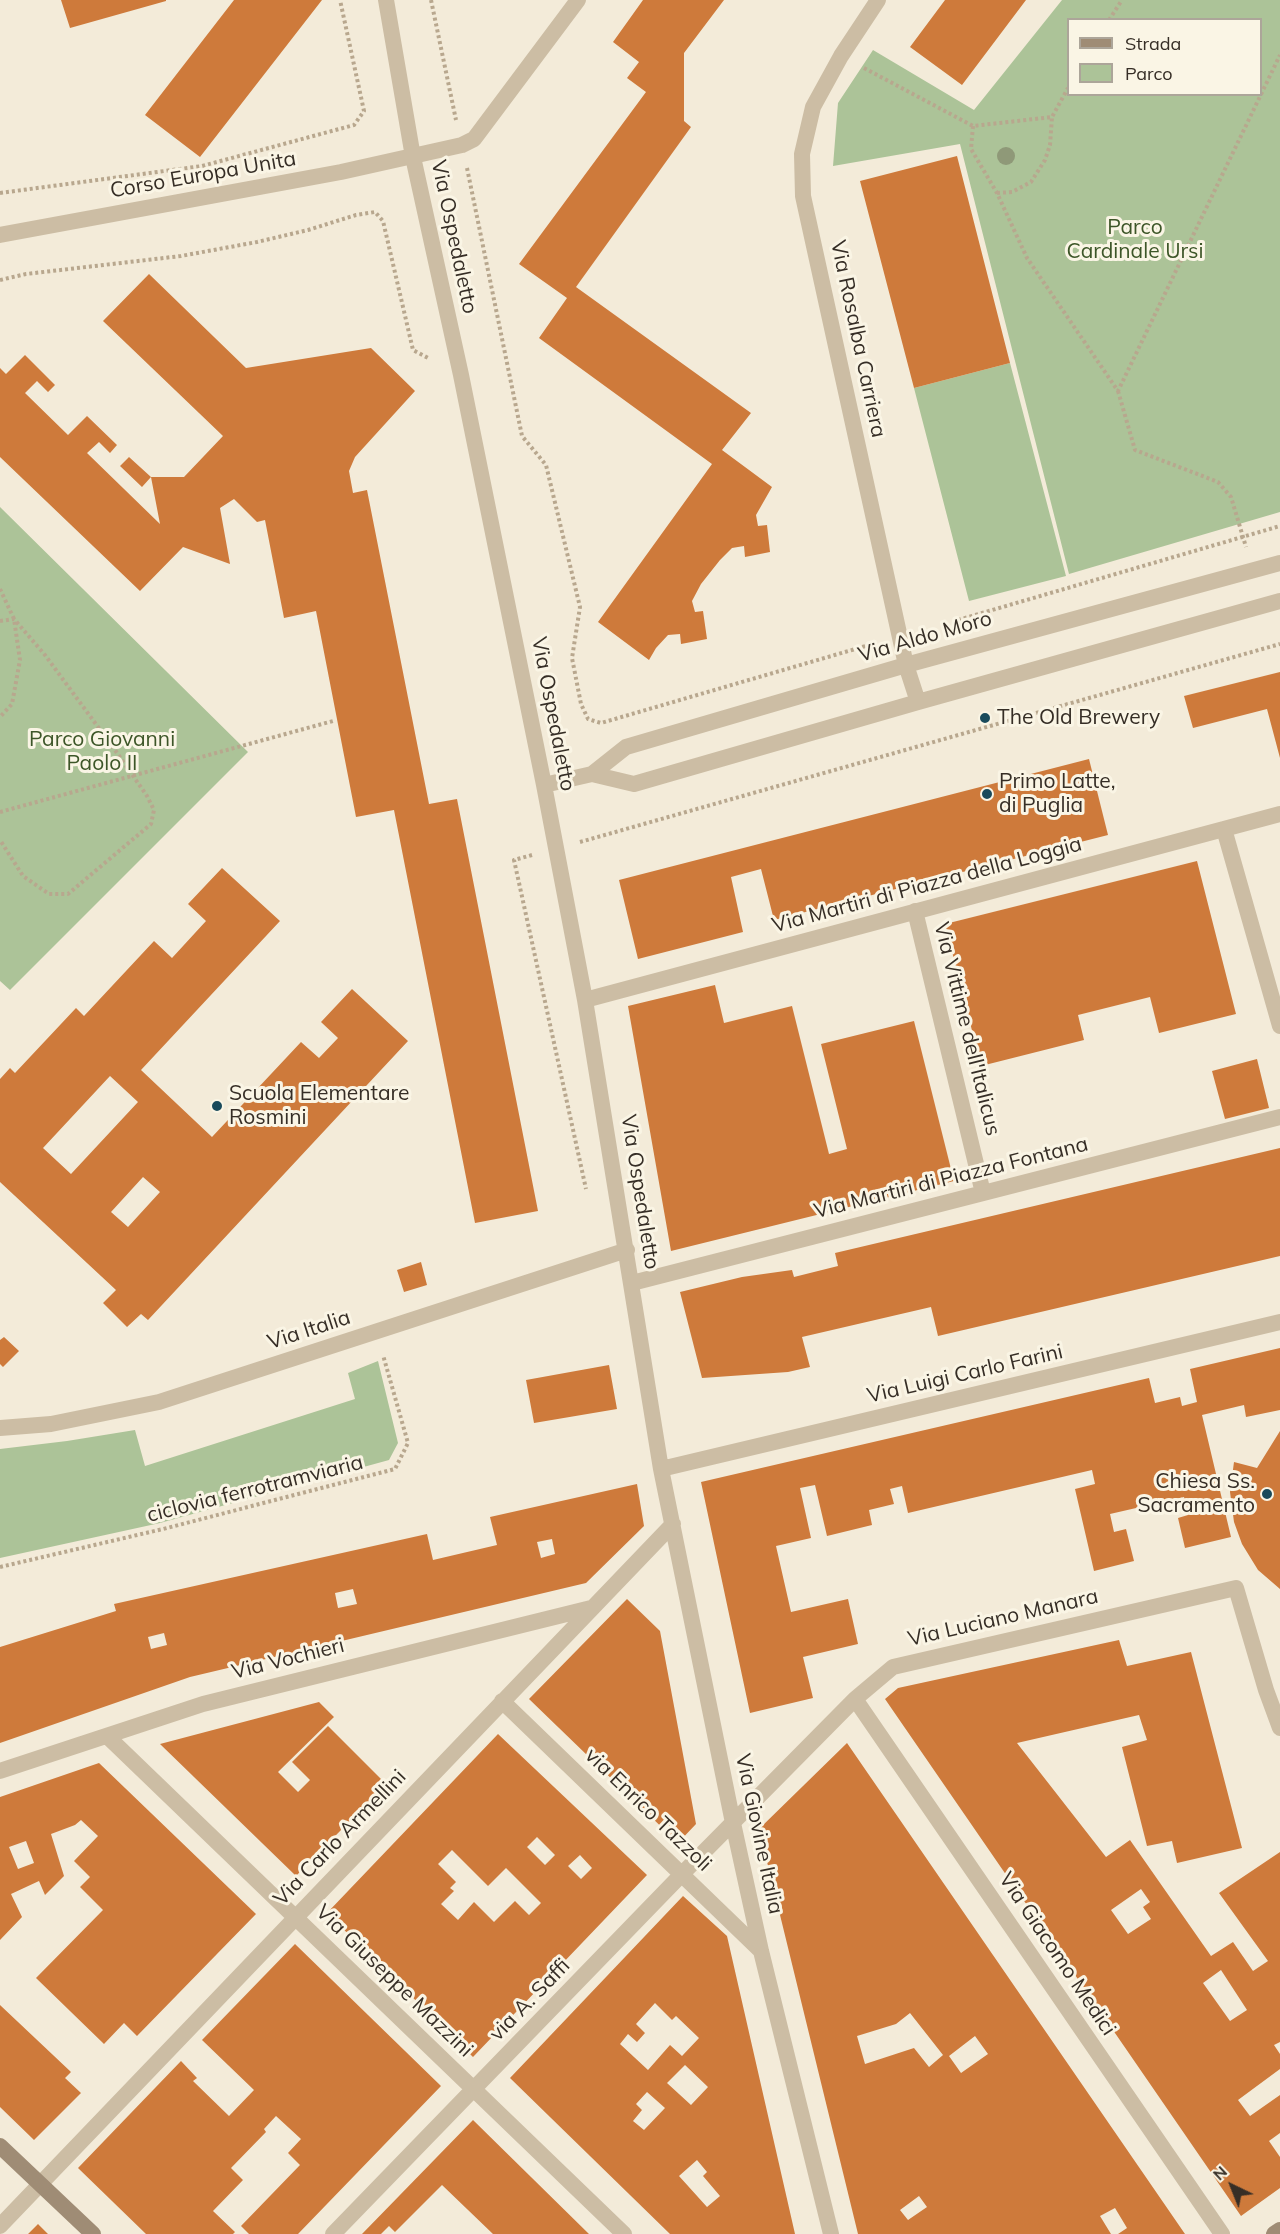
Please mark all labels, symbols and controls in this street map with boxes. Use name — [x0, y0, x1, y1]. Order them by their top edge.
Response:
legend — [1067, 18, 1262, 96]
text: Strada — [1125, 32, 1181, 55]
text: Parco — [1125, 62, 1173, 85]
street label: Corso Europa Unita — [108, 146, 298, 204]
street label: Via Ospedaletto — [425, 158, 483, 316]
park label: Parco Cardinale Ursi — [1067, 215, 1203, 265]
street label: Via Rosalba Carriera — [825, 238, 891, 440]
street label: Via Aldo Moro — [855, 606, 995, 668]
street label: Via Ospedaletto — [526, 635, 580, 793]
place label: The Old Brewery — [997, 705, 1160, 731]
marker: The Old Brewery — [978, 711, 992, 725]
park label: Parco Giovanni Paolo II — [29, 727, 175, 777]
place label: Primo Latte, di Puglia — [999, 769, 1116, 819]
marker: Primo Latte, di Puglia — [980, 787, 994, 801]
street label: Via Martiri di Piazza della Loggia — [769, 831, 1085, 939]
street label: Via Vittime dell'Italicus — [928, 920, 1006, 1138]
place label: Scuola Elementare Rosmini — [229, 1081, 409, 1131]
marker: Scuola Elementare Rosmini — [210, 1099, 224, 1113]
street label: Via Ospedaletto — [615, 1113, 665, 1271]
street label: Via Martiri di Piazza Fontana — [811, 1132, 1091, 1224]
street label: Via Italia — [264, 1305, 354, 1355]
street label: Via Luigi Carlo Farini — [865, 1339, 1065, 1409]
street label: ciclovia ferrotramviaria — [144, 1450, 366, 1528]
place label: Chiesa Ss. Sacramento — [1137, 1469, 1255, 1519]
marker: Chiesa Ss. Sacramento — [1260, 1487, 1274, 1501]
street label: Via Luciano Manara — [905, 1584, 1101, 1652]
street label: Via Vochieri — [229, 1633, 347, 1685]
street label: via Enrico Tazzoli — [579, 1743, 717, 1877]
street label: Via Giovine Italia — [730, 1752, 788, 1916]
street label: Via Carlo Armellini — [269, 1765, 411, 1911]
street label: Via Giacomo Medici — [993, 1868, 1121, 2040]
street label: Via Giuseppe Mazzini — [310, 1899, 478, 2063]
street label: via A. Saffi — [485, 1954, 575, 2046]
north arrow — [1202, 2156, 1262, 2216]
text: N — [1208, 2161, 1231, 2184]

